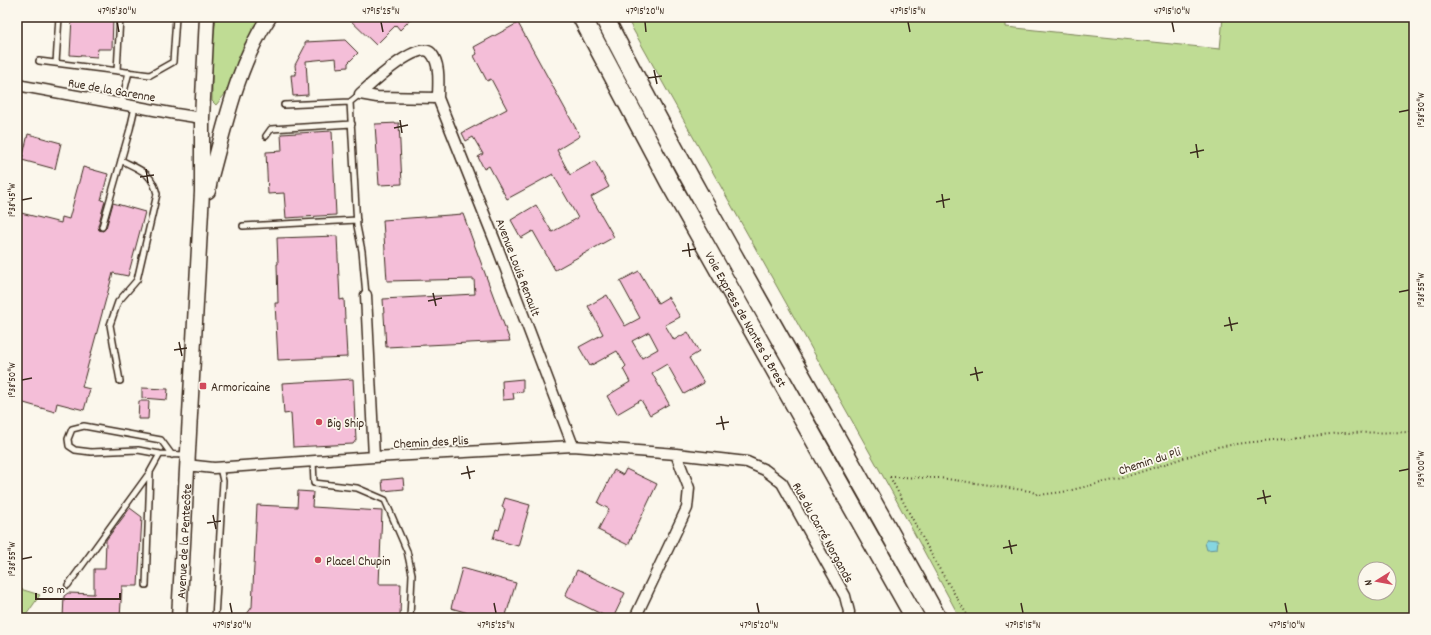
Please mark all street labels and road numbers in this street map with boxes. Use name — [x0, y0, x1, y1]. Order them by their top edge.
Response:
street label: Rue de la Garenne — [66, 74, 157, 109]
street label: Avenue Louis Renault — [489, 216, 544, 320]
street label: Voie Express de Nantes à Brest — [699, 249, 790, 392]
street label: Chemin des Plis — [393, 432, 469, 455]
street label: Chemin du Pli — [1116, 443, 1184, 481]
street label: Rue du Carré Norgands — [786, 479, 857, 587]
street label: Avenue de la Pentecôte — [173, 483, 198, 599]

